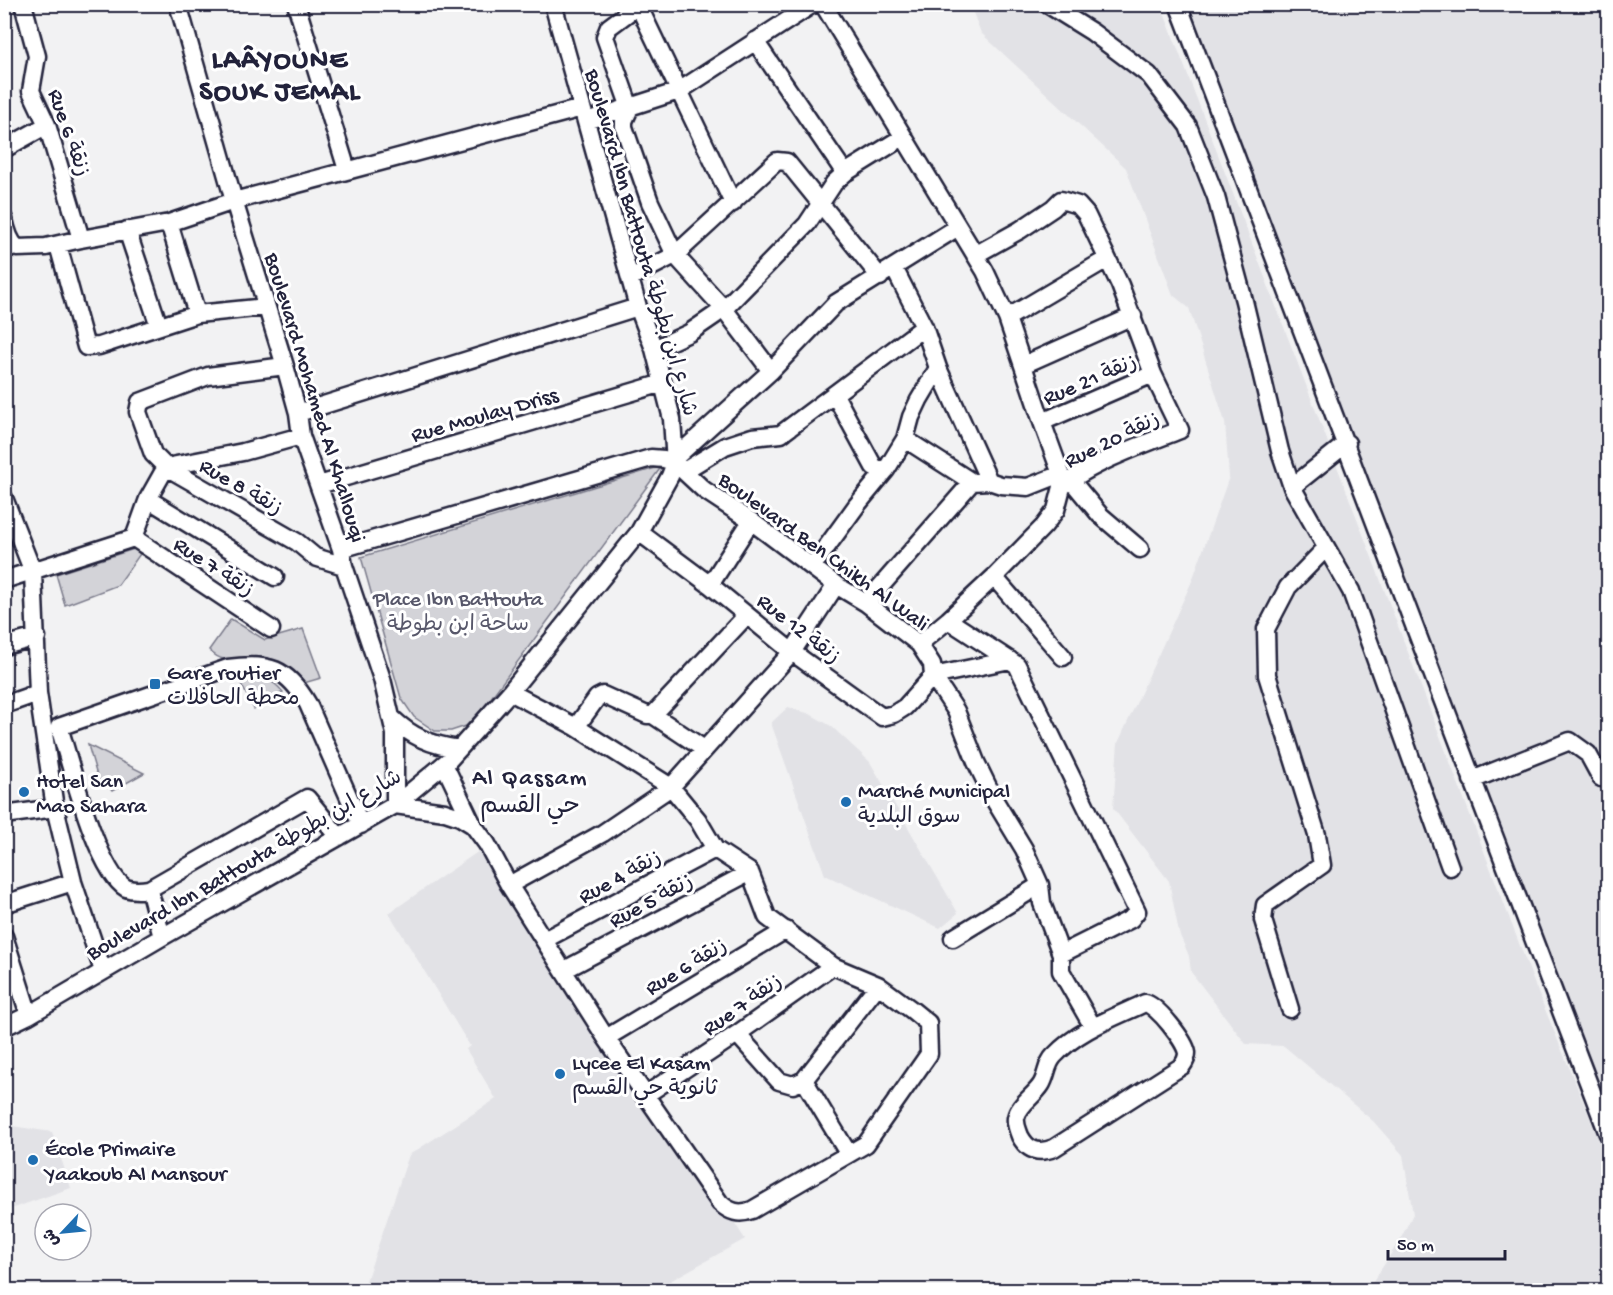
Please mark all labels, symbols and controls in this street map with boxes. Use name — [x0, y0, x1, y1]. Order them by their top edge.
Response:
district label: LAÂYOUNE SOUK JEMAL — [199, 45, 361, 110]
street label: Boulevard Ibn Battouta شارع ابن بطوطة — [577, 66, 701, 420]
street label: Rue 6 زنقة — [40, 86, 94, 180]
street label: Boulevard Mohamed Al Khallouqi — [256, 249, 370, 546]
street label: Rue 21 زنقة — [1040, 350, 1141, 413]
street label: Rue Moulay Driss — [409, 383, 562, 450]
street label: Rue 20 زنقة — [1061, 407, 1165, 476]
street label: Rue 8 زنقة — [194, 454, 286, 523]
street label: Boulevard Ben Chikh Al Wali — [711, 467, 933, 638]
street label: Rue 7 زنقة — [168, 533, 258, 604]
park label: Place Ibn Battouta ساحة ابن بطوطة — [372, 588, 544, 639]
street label: Rue 12 زنقة — [750, 589, 845, 671]
place label: Gare routier محطة الحافلات — [167, 662, 300, 713]
marker: Gare routier محطة الحافلات — [148, 677, 162, 691]
street label: Boulevard Ibn Battouta شارع ابن بطوطة — [82, 765, 407, 968]
district label: Al Qassam حي القسم — [472, 765, 588, 825]
place label: Hotel San Mao Sahara — [36, 770, 147, 821]
place label: Marché Municipal سوق البلدية — [858, 780, 1010, 831]
marker: Hotel San Mao Sahara — [17, 785, 31, 799]
marker: Marché Municipal سوق البلدية — [839, 795, 853, 809]
street label: Rue 4 زنقة — [575, 846, 667, 911]
street label: Rue 5 زنقة — [605, 870, 698, 935]
street label: Rue 6 زنقة — [641, 934, 733, 1003]
street label: Rue 7 زنقة — [699, 969, 788, 1043]
place label: Lycee El Kasam ثانوية حي القسم — [572, 1052, 718, 1106]
marker: Lycee El Kasam ثانوية حي القسم — [553, 1067, 567, 1081]
place label: École Primaire Yaakoub Al Mansour — [43, 1138, 229, 1189]
marker: École Primaire Yaakoub Al Mansour — [26, 1153, 40, 1167]
north arrow — [33, 1202, 93, 1262]
scale bar — [1388, 1223, 1505, 1261]
text: ش — [40, 1225, 65, 1249]
text: 50 m — [1397, 1236, 1434, 1257]

